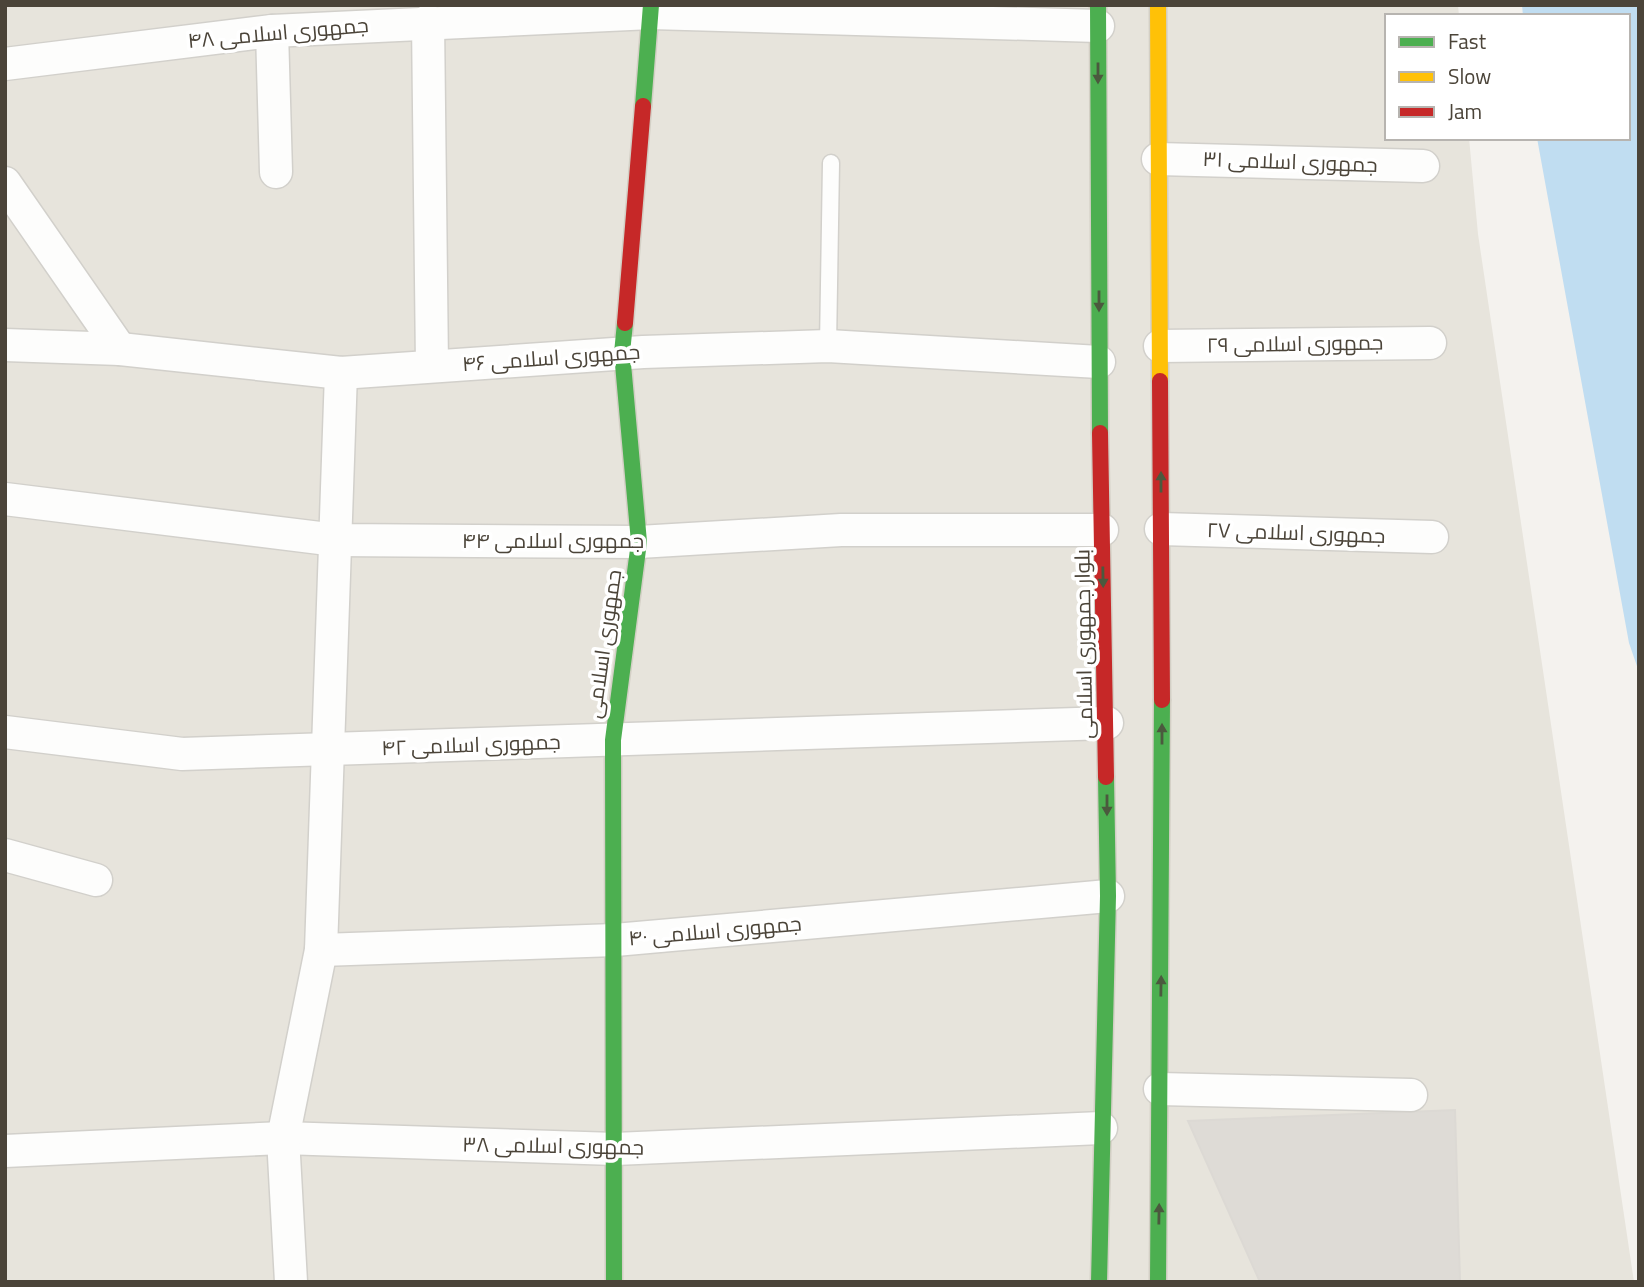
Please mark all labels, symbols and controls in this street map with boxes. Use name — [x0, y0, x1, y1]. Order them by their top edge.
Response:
street label: جمهوری اسلامی ۴۸ — [186, 8, 370, 56]
legend — [1385, 14, 1630, 140]
text: Fast — [1448, 25, 1487, 57]
text: Slow — [1448, 60, 1491, 92]
one-way arrow — [1092, 63, 1104, 85]
text: Jam — [1448, 95, 1482, 127]
street label: جمهوری اسلامی ۳۱ — [1202, 142, 1378, 180]
one-way arrow — [1093, 290, 1105, 312]
street label: جمهوری اسلامی ۲۹ — [1206, 325, 1384, 361]
street label: جمهوری اسلامی ۴۶ — [461, 335, 641, 379]
one-way arrow — [1155, 471, 1167, 493]
street label: جمهوری اسلامی ۲۷ — [1206, 513, 1386, 551]
street label: جمهوری اسلامی ۴۴ — [462, 524, 644, 556]
street label: بلوار جمهوری اسلامی — [1065, 549, 1101, 739]
street label: جمهوری اسلامی — [577, 567, 629, 720]
one-way arrow — [1098, 567, 1109, 589]
one-way arrow — [1156, 723, 1168, 745]
street label: جمهوری اسلامی ۴۲ — [381, 725, 561, 763]
one-way arrow — [1101, 794, 1113, 816]
street label: جمهوری اسلامی ۴۰ — [627, 906, 803, 954]
one-way arrow — [1155, 975, 1167, 997]
street label: جمهوری اسلامی ۳۸ — [462, 1127, 644, 1163]
one-way arrow — [1153, 1202, 1165, 1224]

